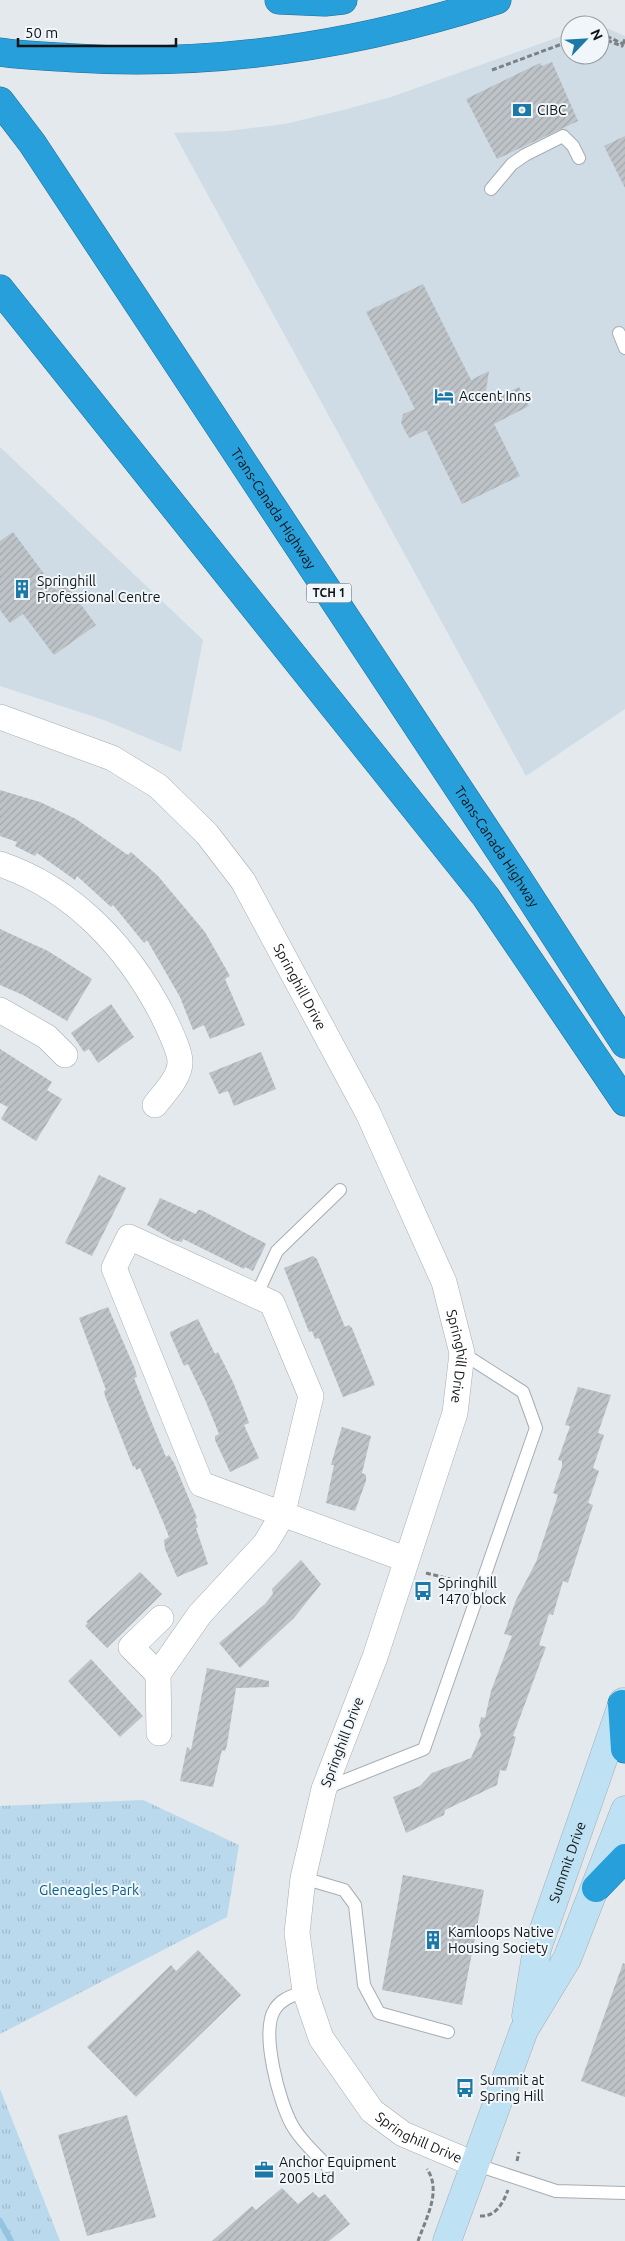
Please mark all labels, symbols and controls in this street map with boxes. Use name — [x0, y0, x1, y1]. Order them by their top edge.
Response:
scale bar — [18, 15, 175, 47]
north arrow — [560, 15, 610, 65]
text: 50 m — [25, 24, 58, 41]
text: N — [587, 26, 606, 43]
bank icon: CIBC — [511, 99, 533, 121]
place label: CIBC — [537, 102, 567, 118]
hotel icon: Accent Inns — [433, 385, 455, 407]
place label: Accent Inns — [459, 388, 531, 404]
street label: Trans-Canada Highway — [228, 445, 319, 572]
place label: Springhill Professional Centre — [37, 573, 161, 605]
building icon: Springhill Professional Centre — [11, 578, 33, 600]
road number: TCH 1 — [306, 584, 352, 602]
street label: Trans-Canada Highway — [451, 783, 542, 910]
street label: Springhill Drive — [270, 941, 330, 1033]
street label: Springhill Drive — [443, 1308, 471, 1404]
place label: Springhill 1470 block — [438, 1575, 506, 1607]
bus stop icon: Springhill 1470 block — [412, 1580, 434, 1602]
street label: Springhill Drive — [317, 1695, 367, 1789]
street label: Summit Drive — [546, 1819, 589, 1905]
park label: Gleneagles Park — [39, 1882, 139, 1898]
place label: Kamloops Native Housing Society — [448, 1924, 554, 1956]
building icon: Kamloops Native Housing Society — [422, 1929, 444, 1951]
place label: Summit at Spring Hill — [480, 2072, 545, 2104]
bus stop icon: Summit at Spring Hill — [454, 2077, 476, 2099]
street label: Springhill Drive — [373, 2108, 465, 2166]
place label: Anchor Equipment 2005 Ltd — [279, 2154, 397, 2186]
office icon: Anchor Equipment 2005 Ltd — [253, 2159, 275, 2181]

